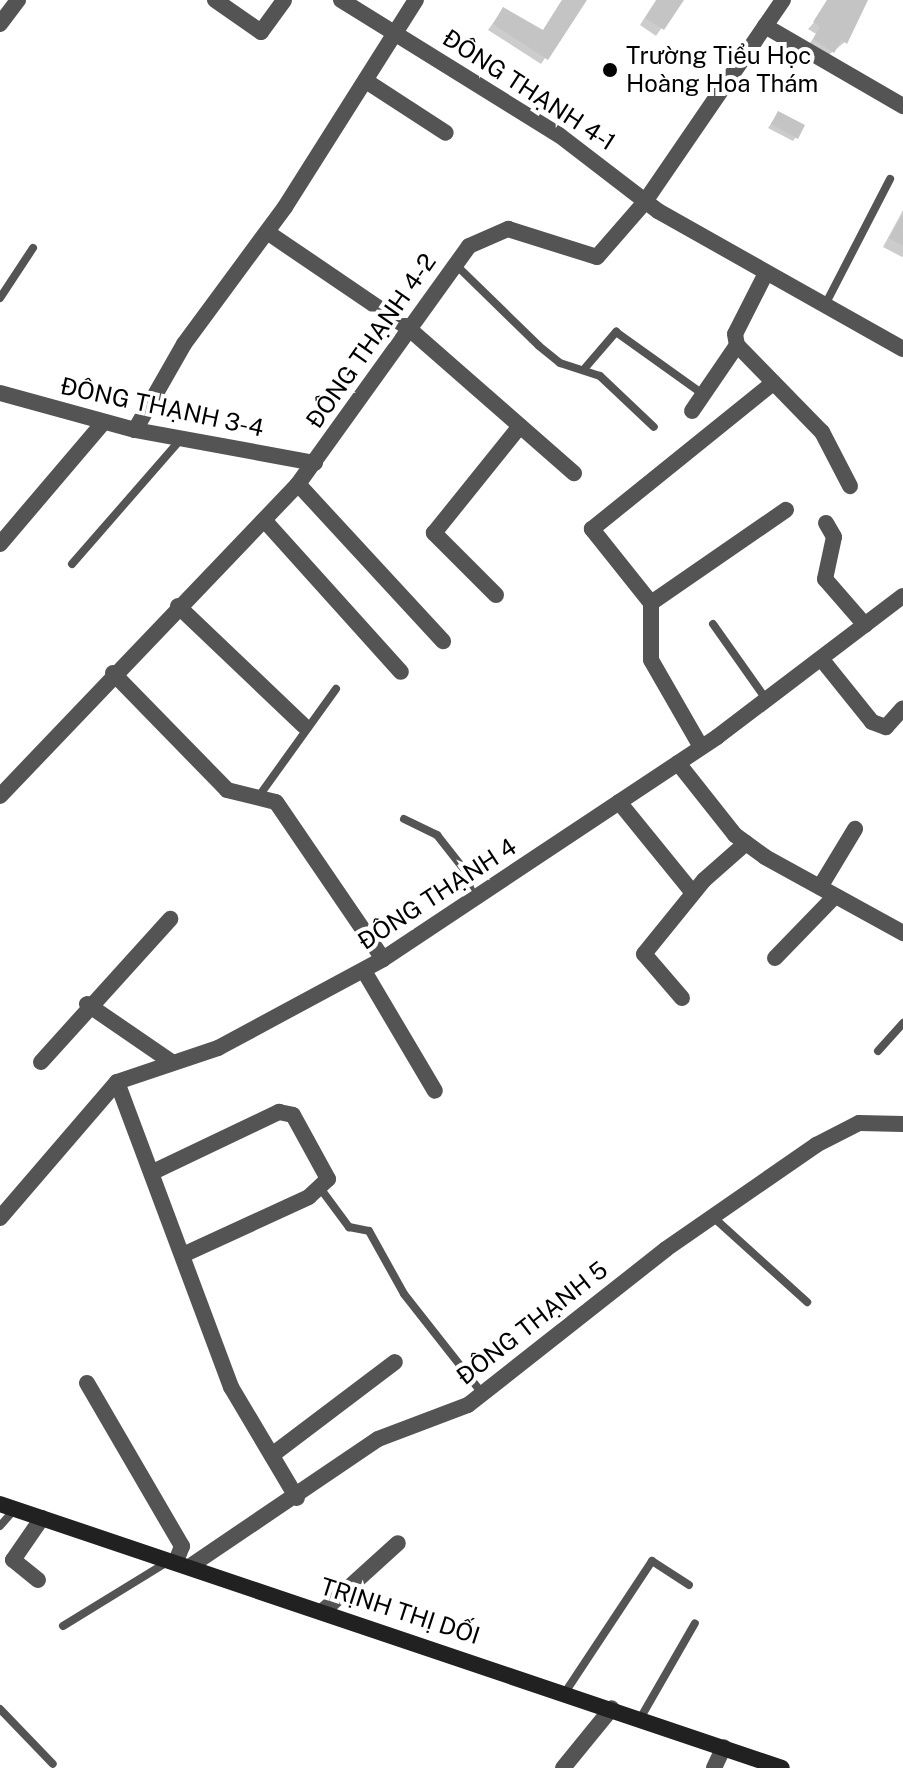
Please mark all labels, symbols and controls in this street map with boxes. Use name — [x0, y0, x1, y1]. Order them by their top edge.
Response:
street label: ĐÔNG THẠNH 4-1 — [437, 23, 621, 157]
place label: Trường Tiểu Học Hoàng Hoa Thám — [626, 42, 818, 98]
marker: Trường Tiểu Học Hoàng Hoa Thám — [601, 61, 619, 79]
street label: ĐÔNG THẠNH 4-2 — [300, 248, 442, 434]
street label: ĐÔNG THẠNH 3-4 — [58, 371, 266, 443]
street label: ĐÔNG THẠNH 4 — [352, 832, 522, 956]
street label: ĐÔNG THẠNH 5 — [451, 1255, 613, 1391]
street label: TRỊNH THỊ DỐI — [317, 1572, 483, 1650]

